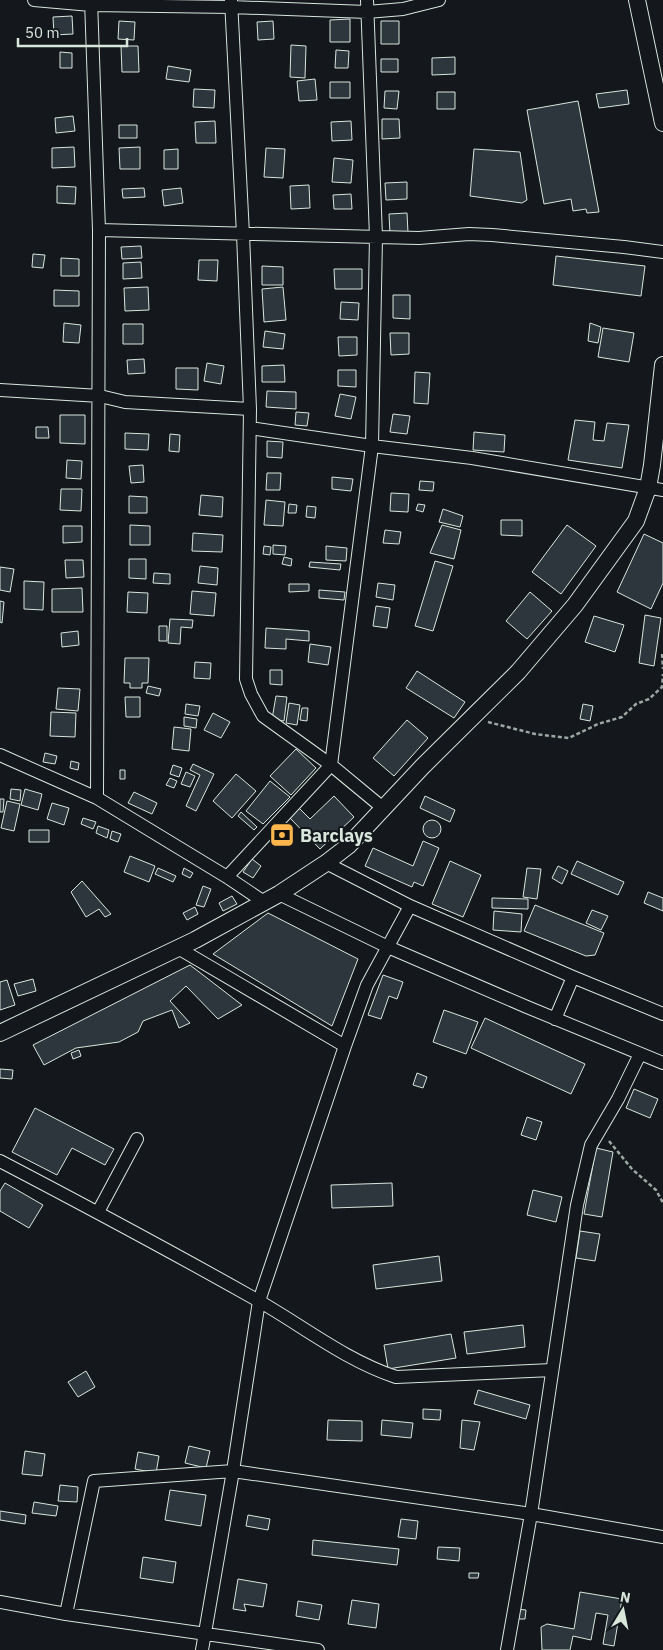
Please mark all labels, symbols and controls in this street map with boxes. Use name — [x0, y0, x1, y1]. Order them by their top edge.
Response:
scale bar — [18, 15, 126, 47]
text: 50 m — [25, 23, 60, 42]
bank icon: Barclays — [269, 822, 295, 848]
place label: Barclays — [300, 824, 373, 847]
north arrow — [598, 1585, 648, 1635]
text: N — [619, 1587, 632, 1607]

